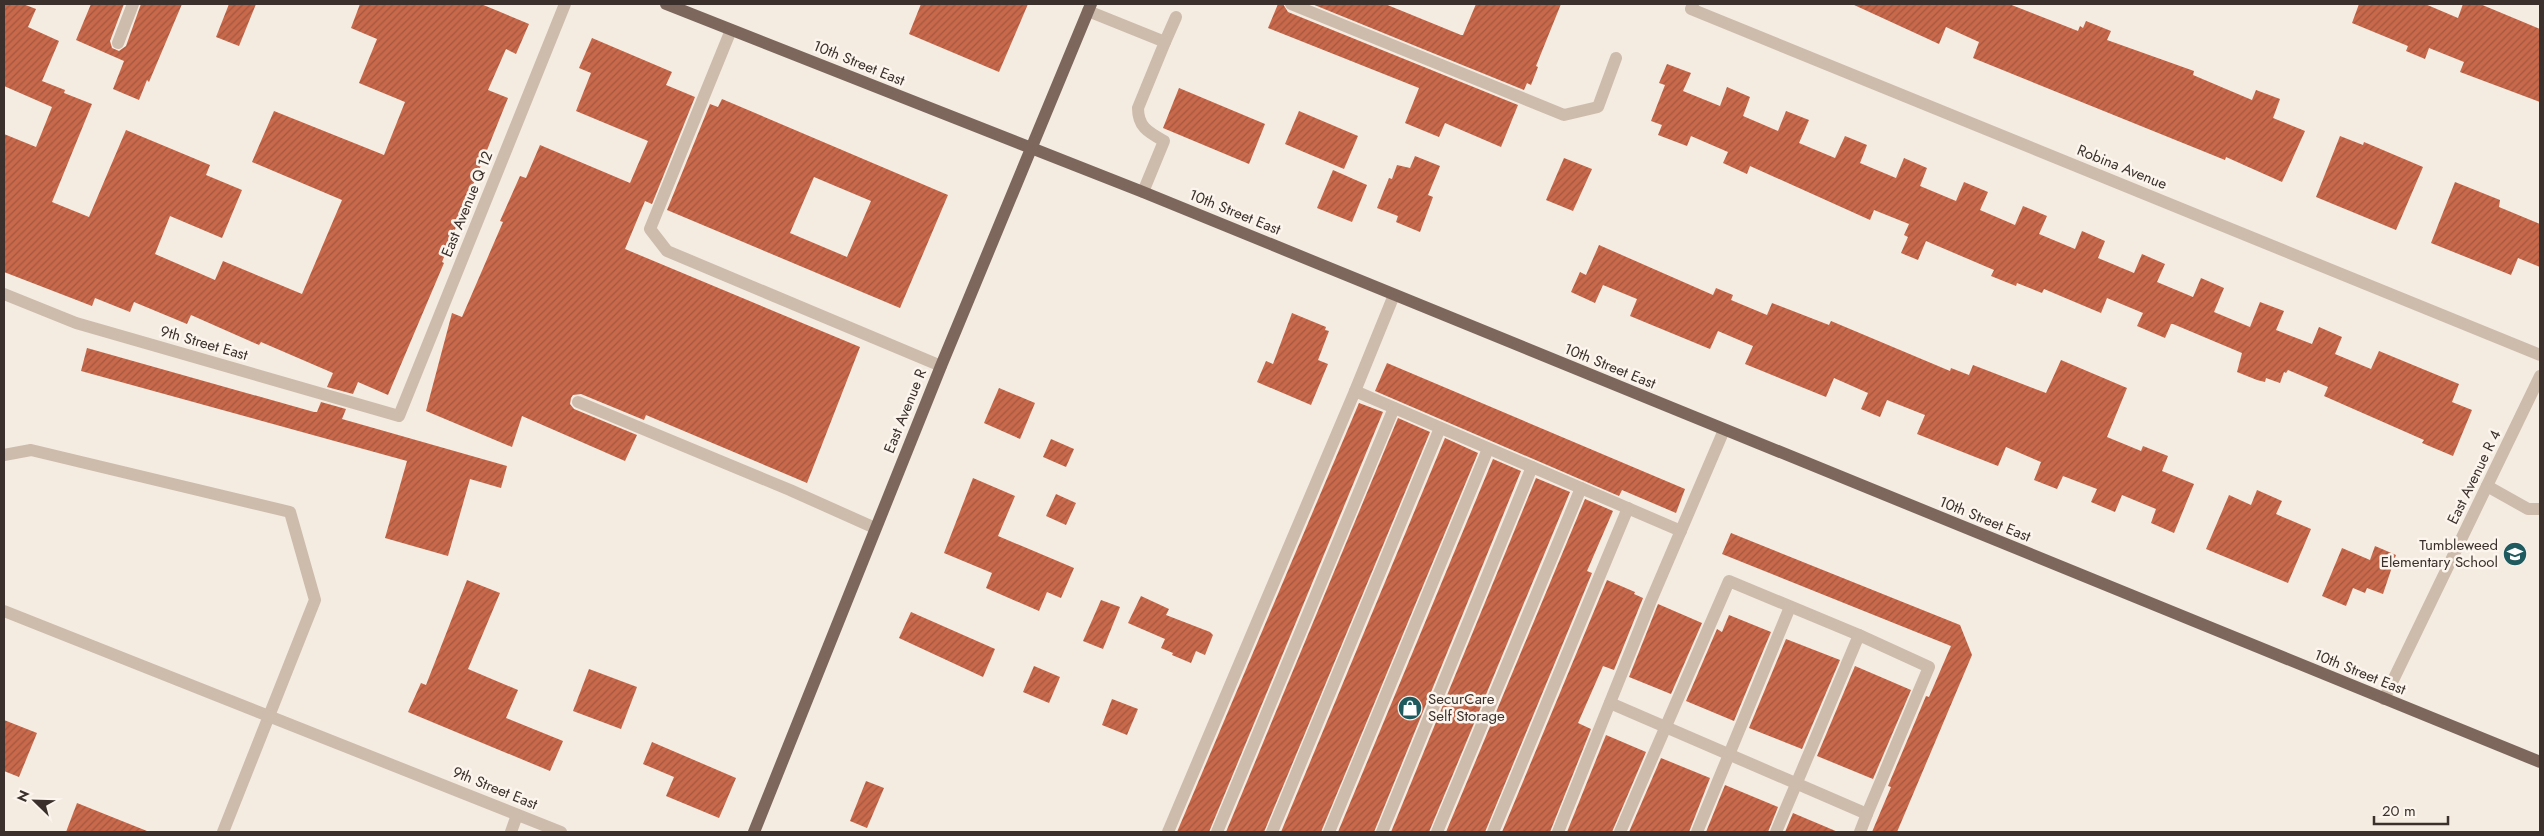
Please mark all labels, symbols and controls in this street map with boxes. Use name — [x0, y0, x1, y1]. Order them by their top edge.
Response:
street label: 10th Street East — [810, 35, 909, 92]
street label: Robina Avenue — [2074, 139, 2171, 195]
street label: East Avenue Q 12 — [436, 148, 498, 260]
street label: 10th Street East — [1186, 184, 1285, 241]
street label: 9th Street East — [158, 320, 251, 366]
street label: 10th Street East — [1561, 338, 1660, 395]
street label: East Avenue R — [878, 365, 932, 456]
street label: East Avenue R 4 — [2442, 426, 2506, 528]
street label: 10th Street East — [1936, 491, 2035, 548]
place label: Tumbleweed Elementary School — [2381, 534, 2498, 573]
school or university icon: Tumbleweed Elementary School — [2502, 541, 2528, 567]
street label: 10th Street East — [2311, 644, 2410, 701]
place label: SecurCare Self Storage — [1428, 688, 1505, 727]
shop icon: SecurCare Self Storage — [1397, 695, 1423, 721]
street label: 9th Street East — [449, 761, 541, 815]
north arrow — [10, 776, 60, 826]
text: N — [12, 787, 34, 805]
scale bar — [2374, 794, 2448, 826]
text: 20 m — [2382, 800, 2416, 822]

